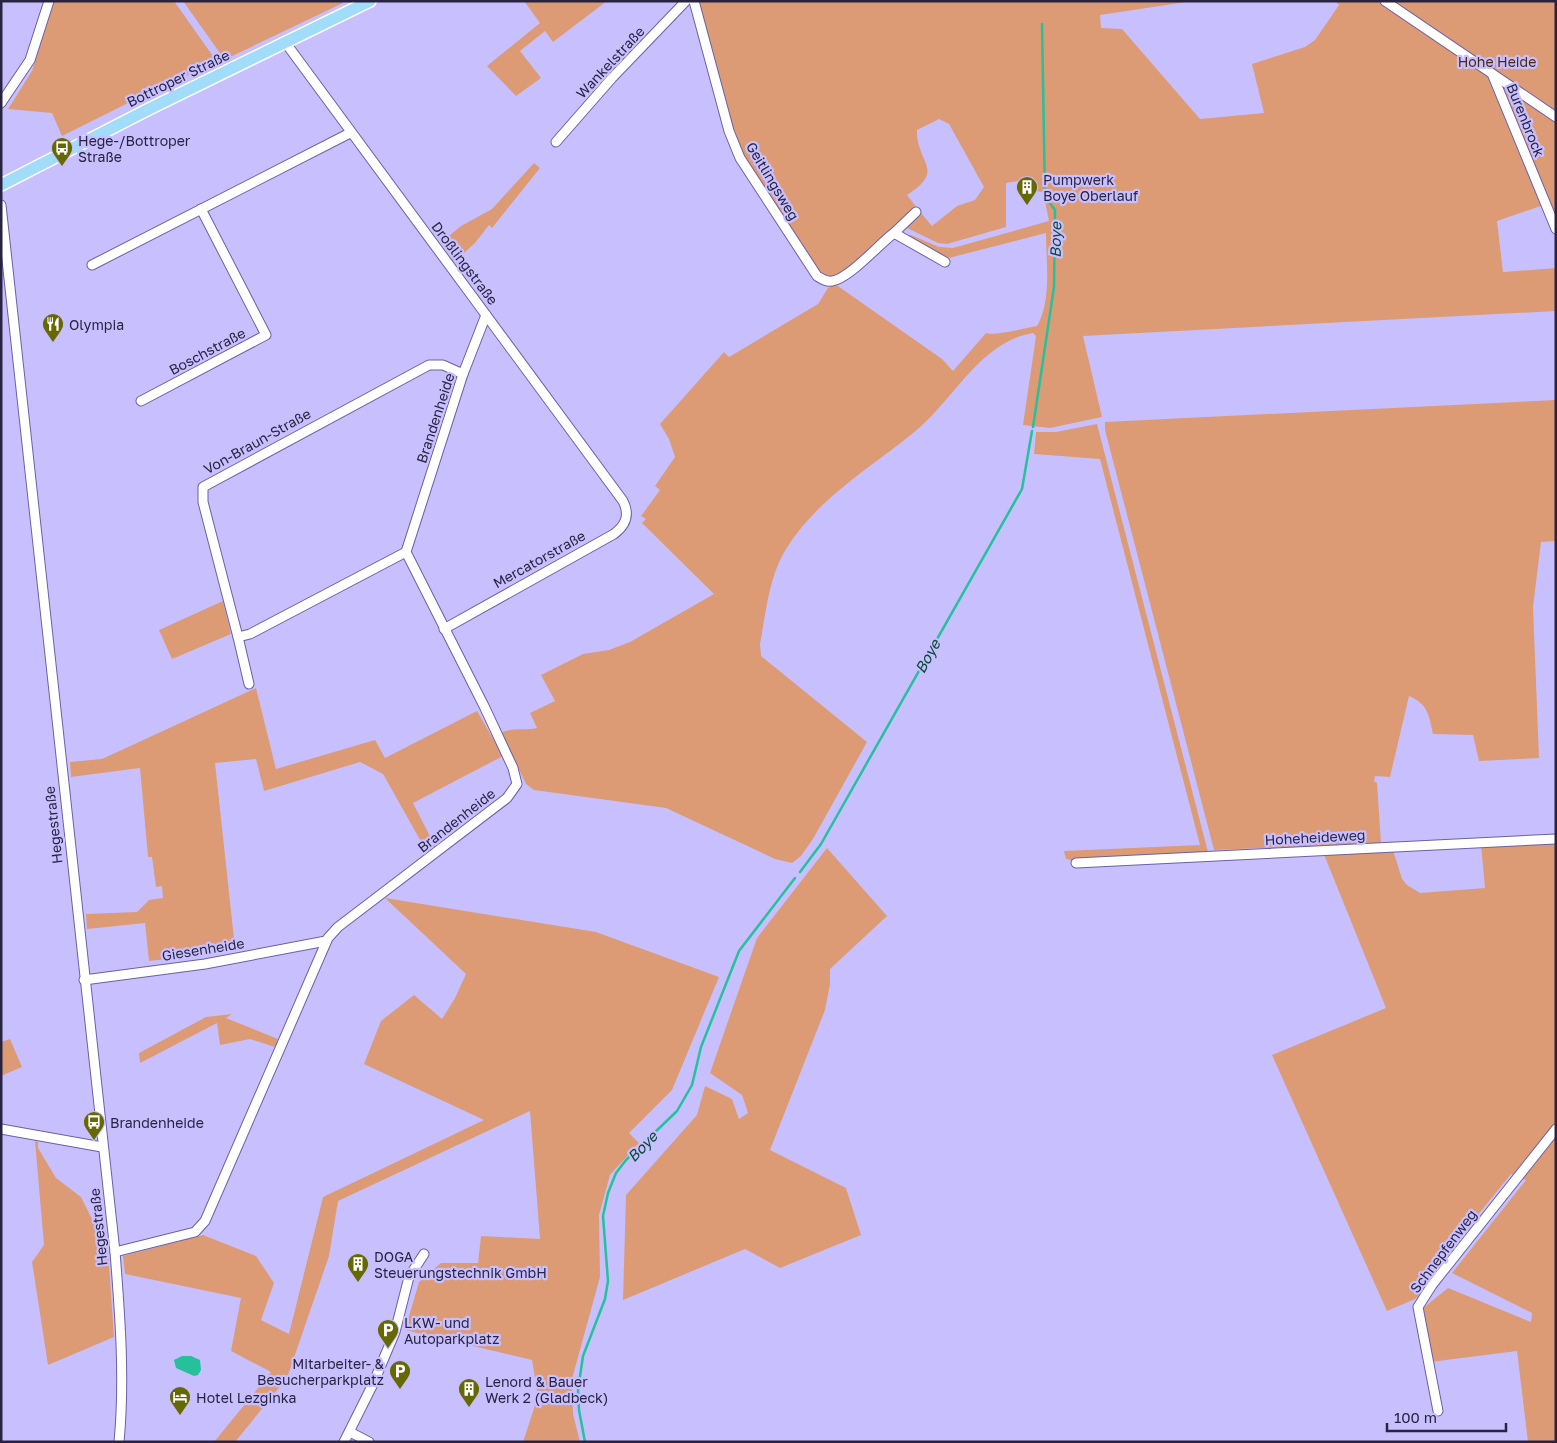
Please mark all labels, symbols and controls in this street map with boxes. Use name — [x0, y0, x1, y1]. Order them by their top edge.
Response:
street label: Wankelstraße — [572, 23, 648, 101]
street label: Bottroper Straße — [124, 46, 232, 110]
park label: Hohe Heide — [1458, 53, 1536, 70]
street label: Burenbrock — [1504, 81, 1548, 159]
place label: Hege-/Bottroper Straße — [78, 132, 191, 165]
bus stop icon: Hege-/Bottroper Straße — [50, 136, 74, 167]
street label: Geitlingsweg — [743, 139, 803, 223]
place label: Pumpwerk Boye Oberlauf — [1043, 171, 1138, 204]
building icon: Pumpwerk Boye Oberlauf — [1015, 175, 1039, 206]
street label: Droßlingstraße — [428, 218, 502, 308]
water label: Boye — [1046, 221, 1065, 258]
restaurant icon: Olympia — [41, 312, 65, 343]
place label: Olympia — [69, 316, 124, 333]
street label: Boschstraße — [166, 324, 248, 378]
street label: Brandenheide — [412, 371, 458, 465]
street label: Von-Braun-Straße — [201, 405, 313, 477]
street label: Mercatorstraße — [490, 527, 588, 591]
water label: Boye — [911, 635, 945, 676]
street label: Brandenheide — [414, 784, 498, 856]
street label: Hegestraße — [40, 785, 66, 865]
street label: Hoheheideweg — [1264, 826, 1366, 848]
street label: Giesenheide — [161, 934, 245, 964]
bus stop icon: Brandenheide — [82, 1110, 106, 1141]
place label: Brandenheide — [110, 1114, 204, 1131]
water label: Boye — [623, 1126, 662, 1166]
street label: Hegestraße — [85, 1187, 111, 1267]
street label: Schnepfenweg — [1406, 1206, 1480, 1296]
place label: DOGA Steuerungstechnik GmbH — [374, 1248, 547, 1281]
building icon: DOGA Steuerungstechnik GmbH — [346, 1252, 370, 1283]
place label: LKW- und Autoparkplatz — [404, 1314, 499, 1347]
parking icon: LKW- und Autoparkplatz — [376, 1318, 400, 1349]
place label: Mitarbeiter- & Besucherparkplatz — [257, 1355, 385, 1388]
parking icon: Mitarbeiter- & Besucherparkplatz — [388, 1359, 412, 1390]
place label: Lenord & Bauer Werk 2 (Gladbeck) — [485, 1373, 608, 1406]
building icon: Lenord & Bauer Werk 2 (Gladbeck) — [457, 1377, 481, 1408]
hotel icon: Hotel Lezginka — [168, 1385, 192, 1416]
place label: Hotel Lezginka — [196, 1389, 297, 1406]
scale bar — [1387, 1400, 1506, 1432]
text: 100 m — [1394, 1408, 1437, 1426]

